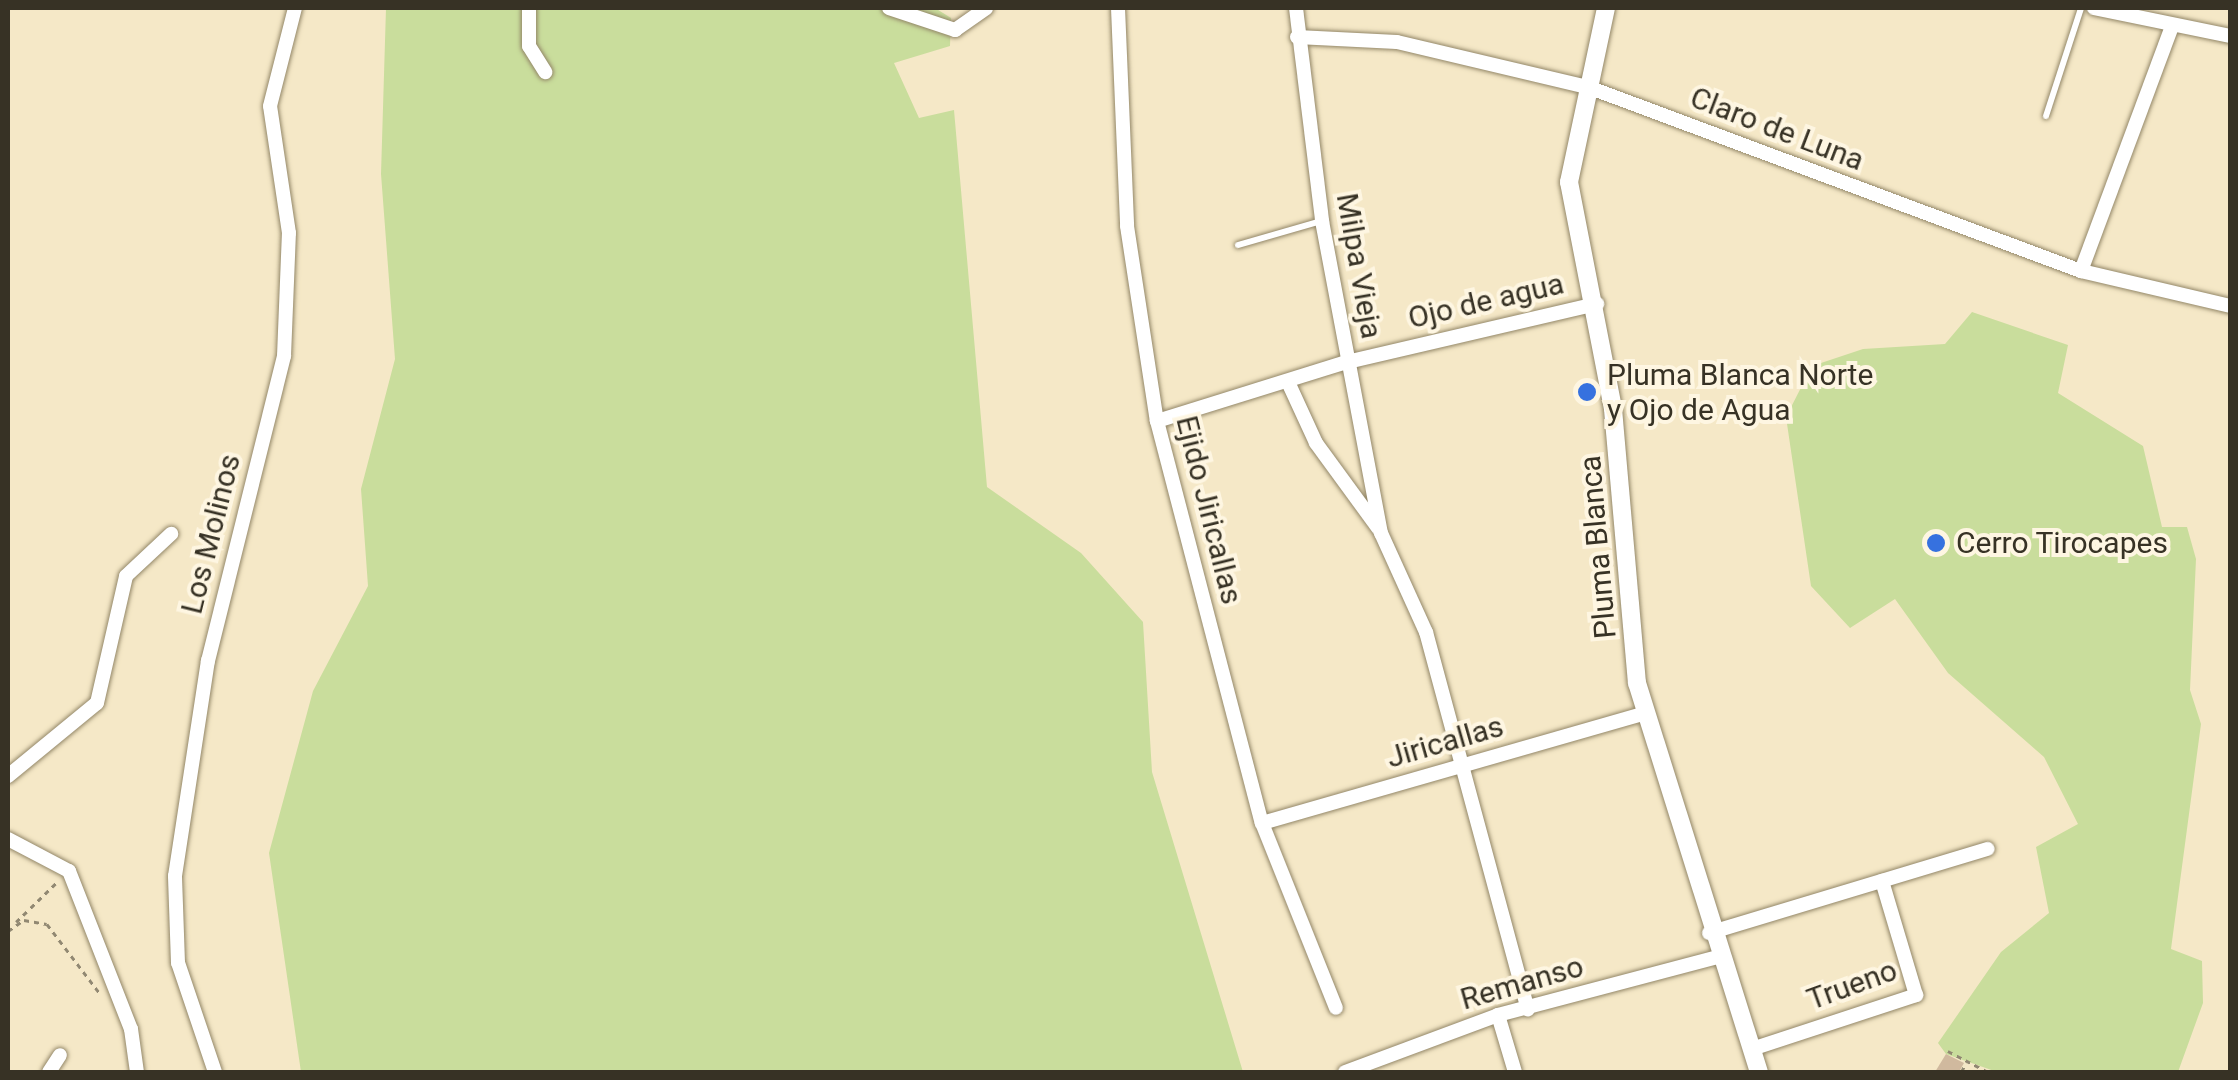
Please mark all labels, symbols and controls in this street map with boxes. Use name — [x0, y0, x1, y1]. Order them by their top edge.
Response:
street label: Claro de Luna — [1685, 79, 1869, 179]
street label: Milpa Vieja — [1328, 190, 1390, 342]
street label: Ojo de agua — [1405, 266, 1567, 336]
place label: Pluma Blanca Norte y Ojo de Agua — [1607, 357, 1873, 428]
marker: Pluma Blanca Norte y Ojo de Agua — [1576, 381, 1598, 403]
street label: Ejido Jiricallas — [1168, 412, 1250, 608]
street label: Los Molinos — [174, 450, 248, 618]
street label: Pluma Blanca — [1572, 454, 1624, 640]
place label: Cerro Tirocapes — [1956, 525, 2168, 561]
marker: Cerro Tirocapes — [1925, 532, 1947, 554]
street label: Jiricallas — [1382, 708, 1508, 776]
street label: Remanso — [1456, 948, 1588, 1018]
street label: Trueno — [1802, 952, 1902, 1018]

